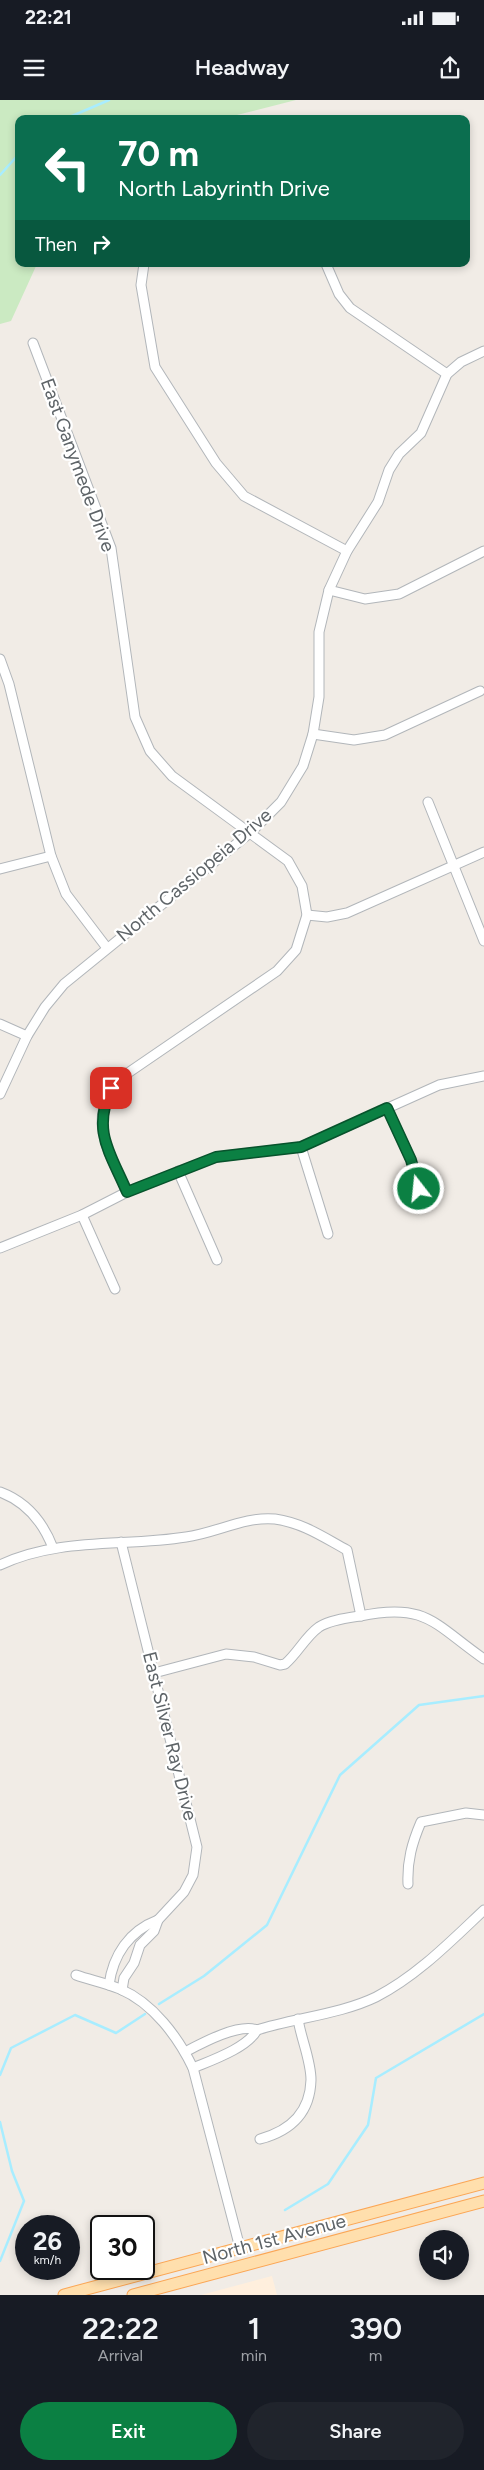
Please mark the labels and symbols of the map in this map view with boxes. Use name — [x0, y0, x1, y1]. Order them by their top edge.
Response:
street label: East Ganymede Drive — [36, 375, 120, 555]
street label: North Cassiopeia Drive — [112, 803, 276, 947]
pin — [90, 1067, 132, 1109]
position arrow — [392, 1162, 444, 1214]
street label: East Silver Ray Drive — [138, 1649, 202, 1823]
street label: North 1st Avenue — [200, 2209, 348, 2269]
speed limit sign: 30 — [90, 2215, 155, 2280]

